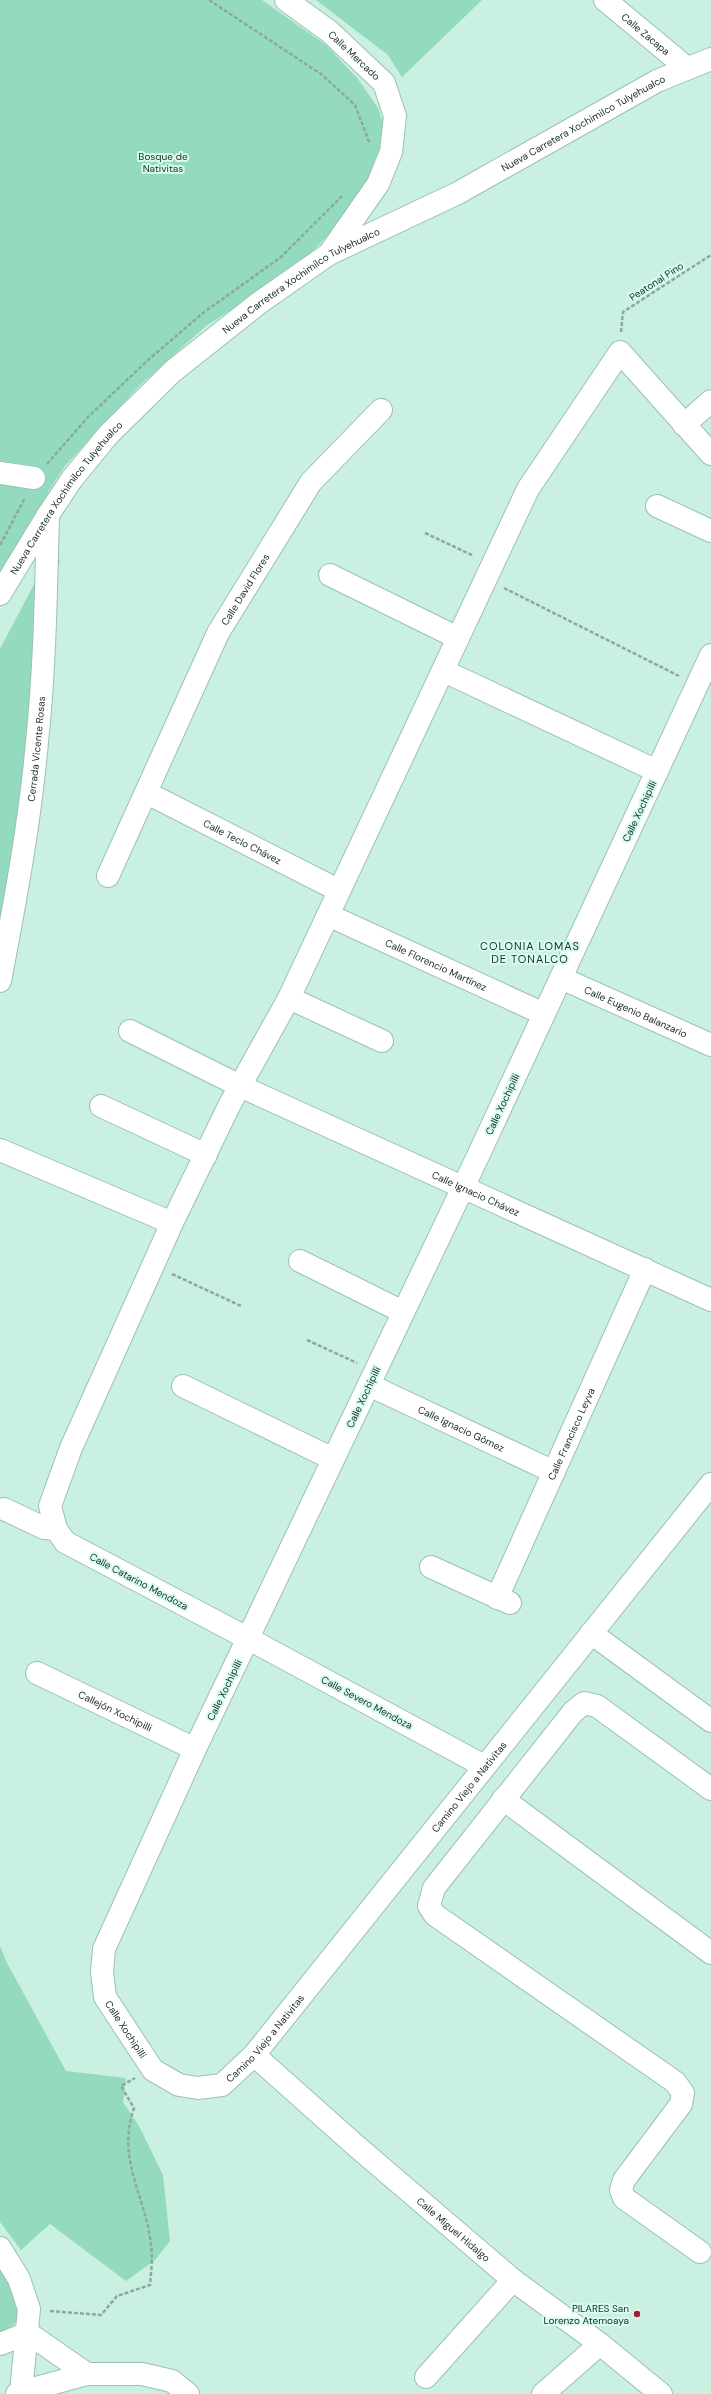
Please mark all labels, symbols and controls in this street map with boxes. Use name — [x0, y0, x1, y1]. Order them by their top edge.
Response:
street label: Calle Zacapa — [619, 10, 672, 58]
street label: Calle Mercado — [325, 28, 383, 83]
street label: Nueva Carretera Xochimilco Tulyehualco — [499, 72, 667, 174]
park label: Bosque de Nativitas — [138, 150, 188, 175]
street label: Nueva Carretera Xochimilco Tulyehualco — [220, 225, 382, 337]
street label: Peatonal Pino — [627, 259, 686, 304]
street label: Nueva Carretera Xochimilco Tulyehualco — [7, 418, 125, 577]
street label: Calle David Flores — [218, 551, 272, 628]
street label: Cerrada Vicente Rosas — [25, 696, 48, 802]
street label: Calle Xochipilli — [620, 778, 659, 844]
street label: Calle Teclo Chávez — [201, 817, 284, 867]
street label: Calle Florencio Martínez — [383, 936, 489, 994]
district label: COLONIA LOMAS DE TONALCO — [480, 939, 580, 966]
street label: Calle Eugenio Balanzario — [582, 983, 689, 1041]
street label: Calle Xochipilli — [483, 1071, 522, 1137]
street label: Calle Ignacio Chávez — [430, 1168, 522, 1219]
street label: Calle Xochipilli — [344, 1364, 383, 1430]
street label: Calle Francisco Leyva — [545, 1386, 598, 1482]
street label: Calle Ignacio Gómez — [416, 1403, 507, 1455]
street label: Calle Catarino Mendoza — [87, 1550, 190, 1613]
street label: Calle Xochipilli — [204, 1658, 245, 1723]
street label: Calle Severo Mendoza — [319, 1673, 415, 1732]
street label: Callejón Xochipilli — [76, 1688, 154, 1735]
street label: Camino Viejo a Nativitas — [429, 1739, 510, 1835]
street label: Camino Viejo a Nativitas — [223, 1992, 307, 2085]
street label: Calle Xochipilli — [102, 1998, 149, 2061]
street label: Calle Miguel Hidalgo — [414, 2195, 493, 2265]
place label: PILARES San Lorenzo Atemoaya — [543, 2302, 629, 2327]
marker: PILARES San Lorenzo Atemoaya — [632, 2309, 642, 2319]

